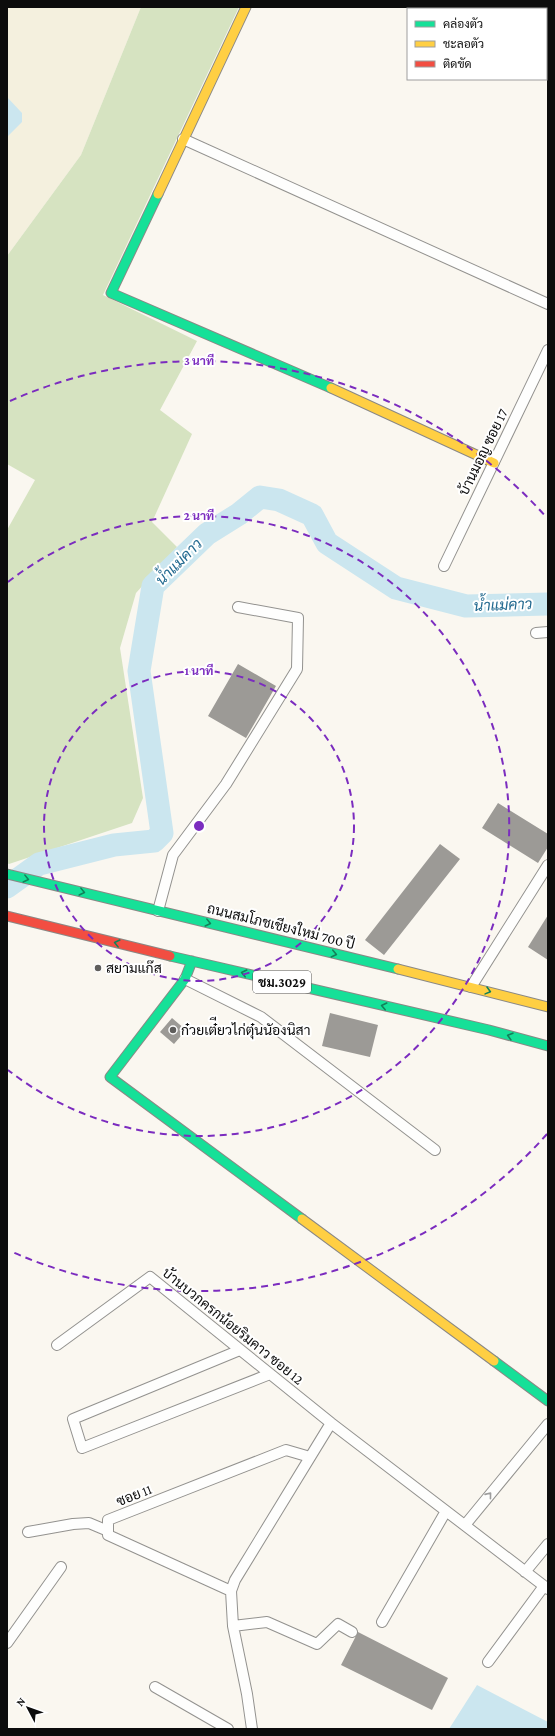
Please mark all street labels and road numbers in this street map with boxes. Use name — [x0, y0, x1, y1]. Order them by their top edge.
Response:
street label: บ้านมอญ ซอย 17 — [454, 405, 512, 498]
street label: ถนนสมโภชเชียงใหม่ 700 ปี — [206, 899, 357, 952]
road number: ชม.3029 — [253, 971, 311, 993]
street label: บ้านบวกครกน้อยริมคาว ซอย 12 — [159, 1263, 308, 1388]
street label: ซอย 11 — [114, 1481, 154, 1509]

